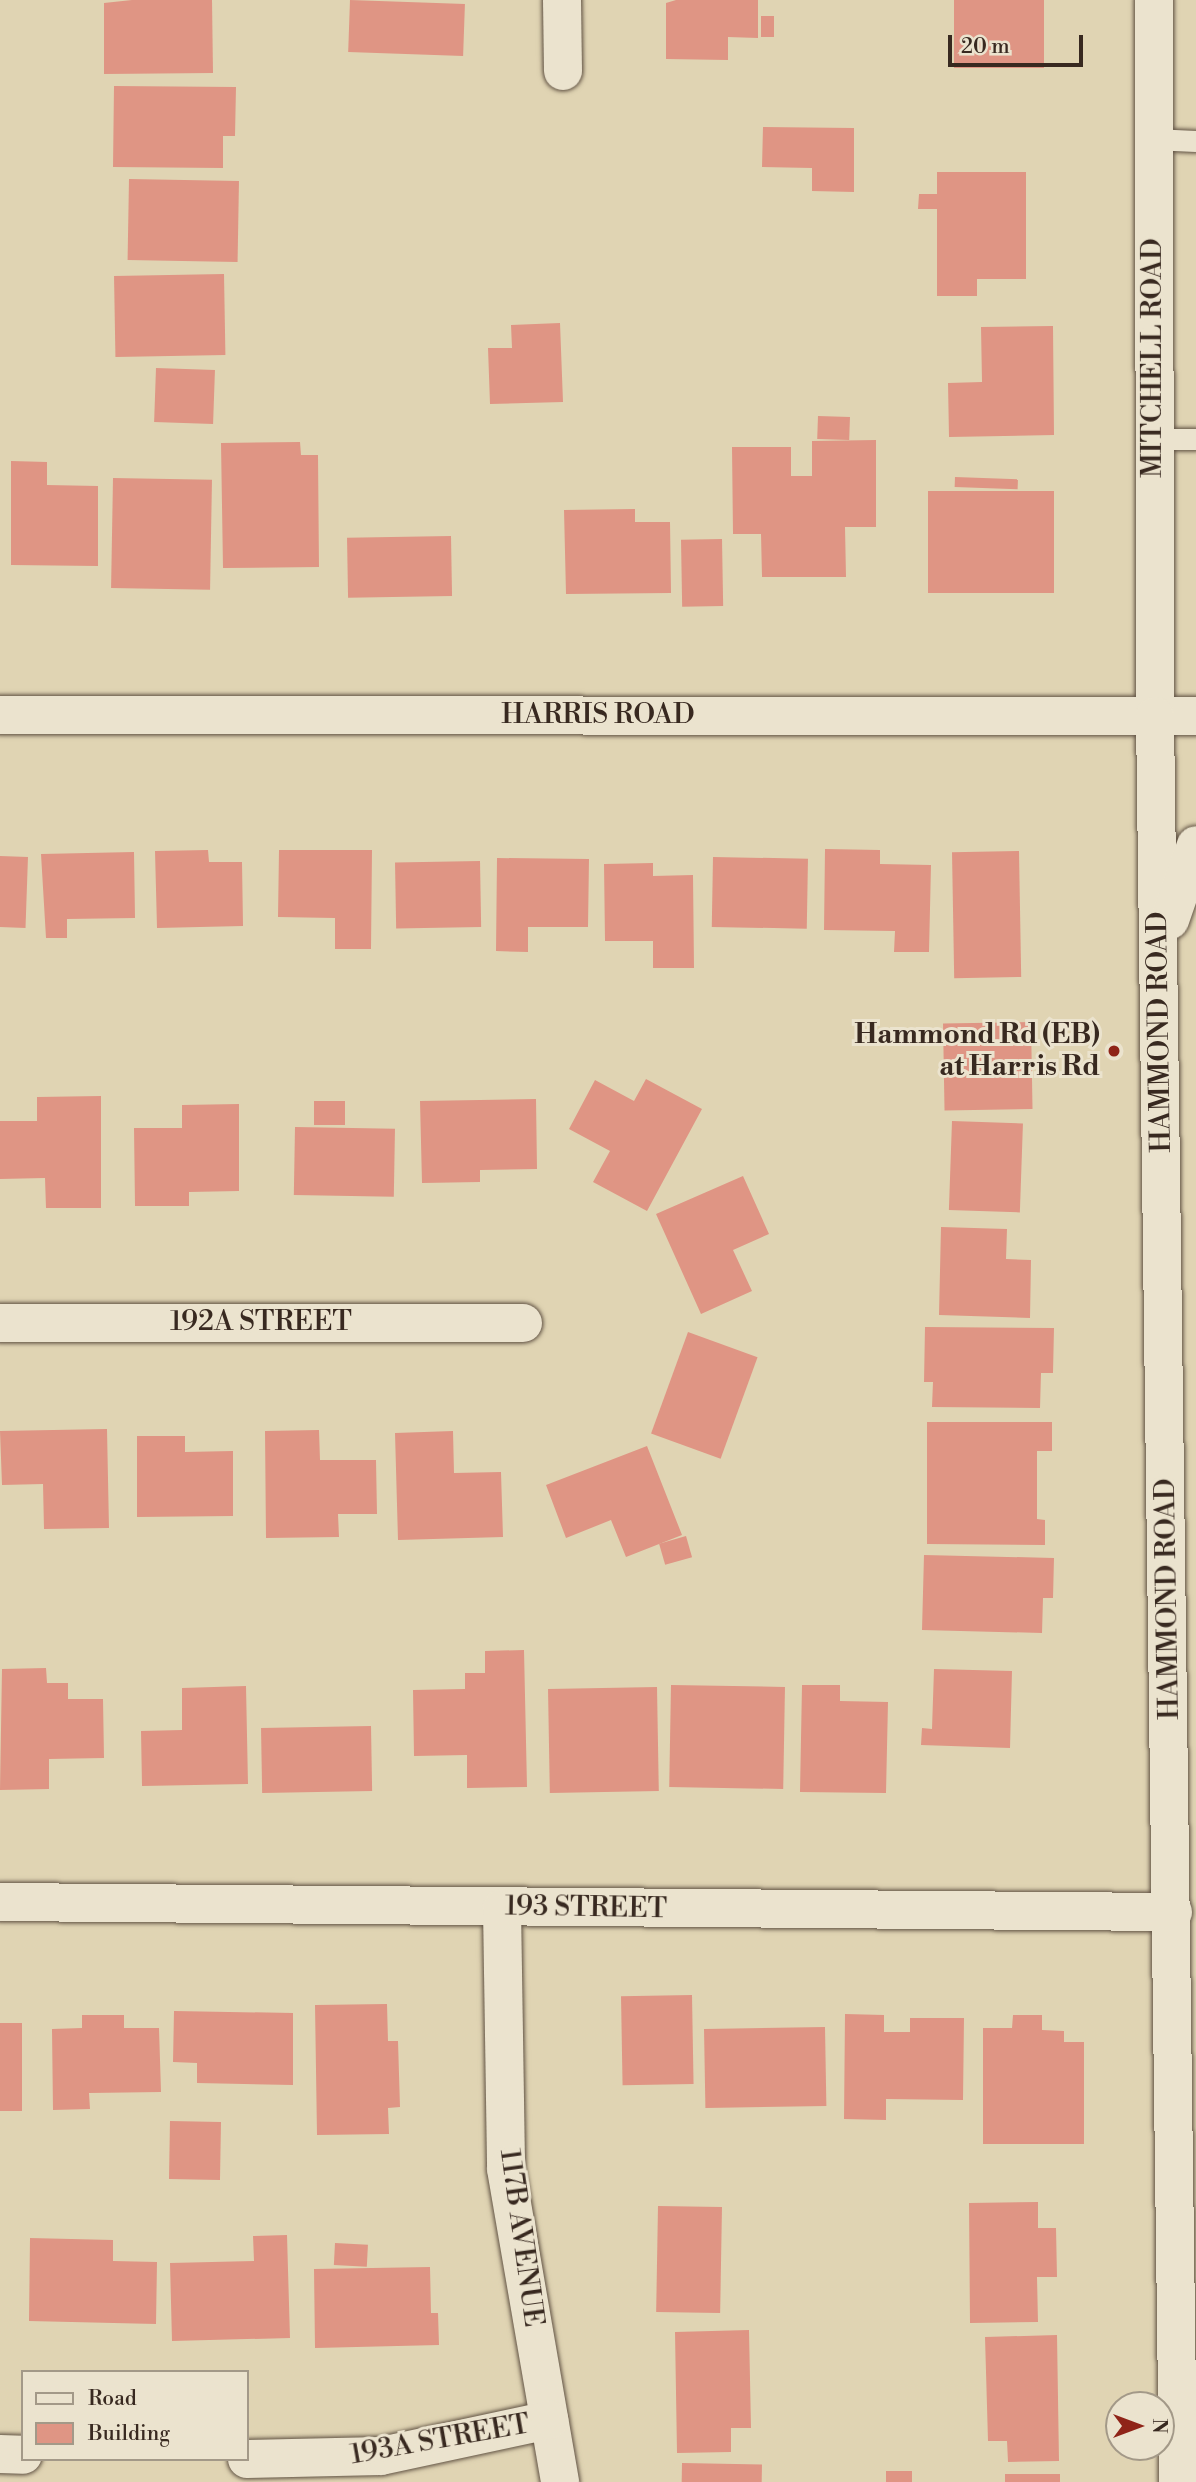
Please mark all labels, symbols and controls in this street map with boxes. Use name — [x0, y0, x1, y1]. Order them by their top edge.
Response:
scale bar — [951, 21, 1086, 65]
text: 20 m — [961, 34, 1010, 60]
street label: MITCHELL ROAD — [1136, 238, 1170, 478]
street label: HARRIS ROAD — [501, 698, 695, 732]
street label: HAMMOND ROAD — [1141, 911, 1179, 1153]
place label: Hammond Rd (EB) at Harris Rd — [854, 1018, 1100, 1084]
marker: Hammond Rd (EB) at Harris Rd — [1106, 1043, 1122, 1059]
street label: 192A STREET — [170, 1305, 352, 1339]
street label: HAMMOND ROAD — [1149, 1478, 1187, 1720]
street label: 193 STREET — [505, 1890, 667, 1926]
street label: 117B AVENUE — [492, 2147, 550, 2329]
legend — [21, 2370, 248, 2461]
text: Road — [88, 2386, 137, 2412]
north arrow — [1105, 2391, 1175, 2461]
street label: 193A STREET — [348, 2408, 532, 2472]
text: N — [1147, 2418, 1171, 2434]
text: Building — [88, 2421, 170, 2447]

